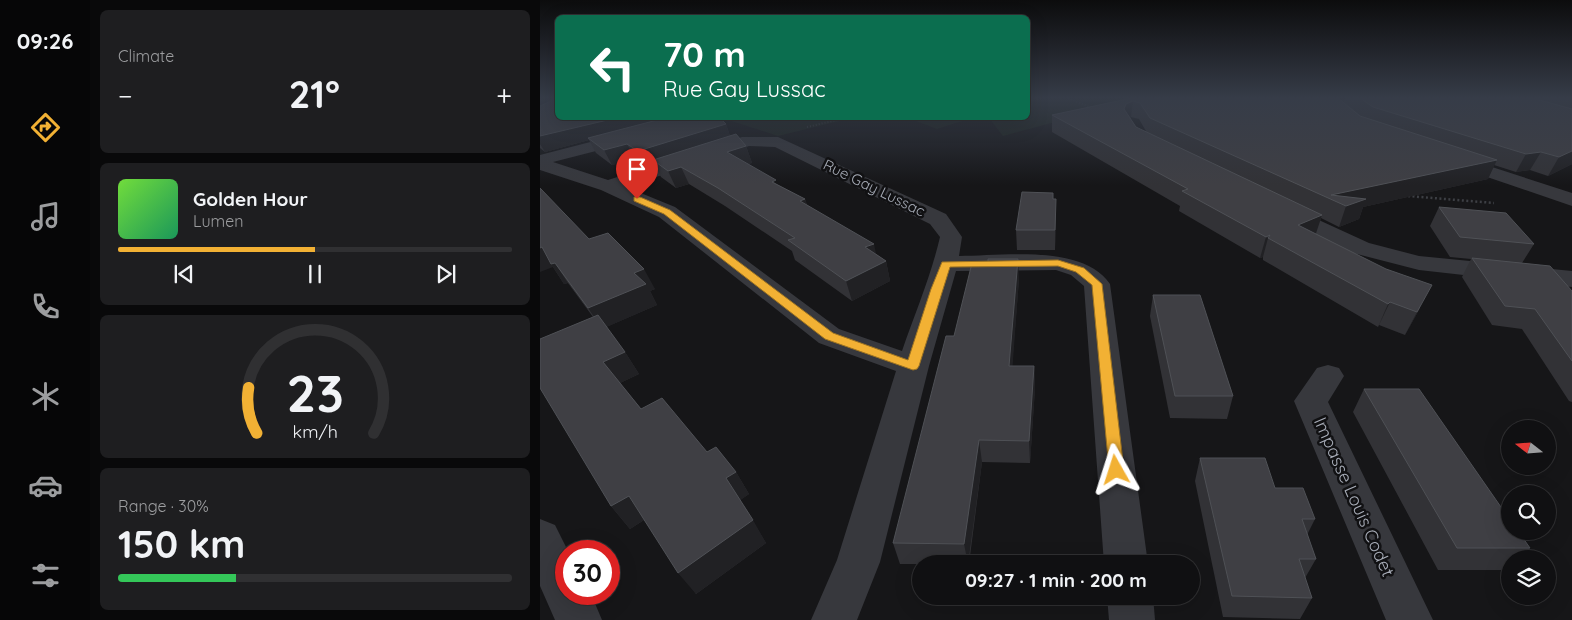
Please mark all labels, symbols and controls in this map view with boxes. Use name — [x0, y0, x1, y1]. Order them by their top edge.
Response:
text: 09:26 — [17, 27, 73, 55]
text: 70 m — [663, 32, 746, 76]
icon: left — [580, 35, 645, 100]
text: Climate — [118, 46, 174, 66]
text: 21° — [289, 70, 340, 118]
text: Rue Gay Lussac — [663, 75, 826, 103]
text: − — [118, 78, 133, 113]
text: + — [496, 78, 512, 113]
icon: directions — [28, 110, 63, 145]
pin — [616, 148, 658, 199]
icon: arrive — [623, 155, 651, 183]
street label: Rue Gay Lussac — [820, 155, 928, 220]
text: Golden Hour — [193, 187, 308, 211]
icon: music — [28, 199, 63, 234]
text: Lumen — [193, 211, 244, 231]
icon: previous — [170, 260, 198, 288]
icon: pause — [301, 260, 329, 288]
icon: next — [432, 260, 460, 288]
icon: phone — [28, 289, 63, 324]
text: 23 — [286, 360, 344, 425]
icon: climate — [28, 379, 63, 414]
street label: Impasse Louis Codet — [1309, 413, 1400, 580]
text: km/h — [292, 420, 338, 442]
north arrow — [1501, 420, 1556, 475]
map controls — [1501, 420, 1556, 605]
position arrow — [1089, 443, 1141, 495]
icon: car — [28, 468, 63, 503]
button: search — [1501, 485, 1556, 540]
text: Range · 30% — [118, 496, 209, 516]
text: 150 km — [118, 520, 245, 568]
speed limit sign: 30 — [555, 540, 620, 605]
button: layers — [1501, 550, 1556, 605]
icon: filters — [28, 558, 63, 593]
text: 09:27 · 1 min · 200 m — [965, 568, 1147, 592]

